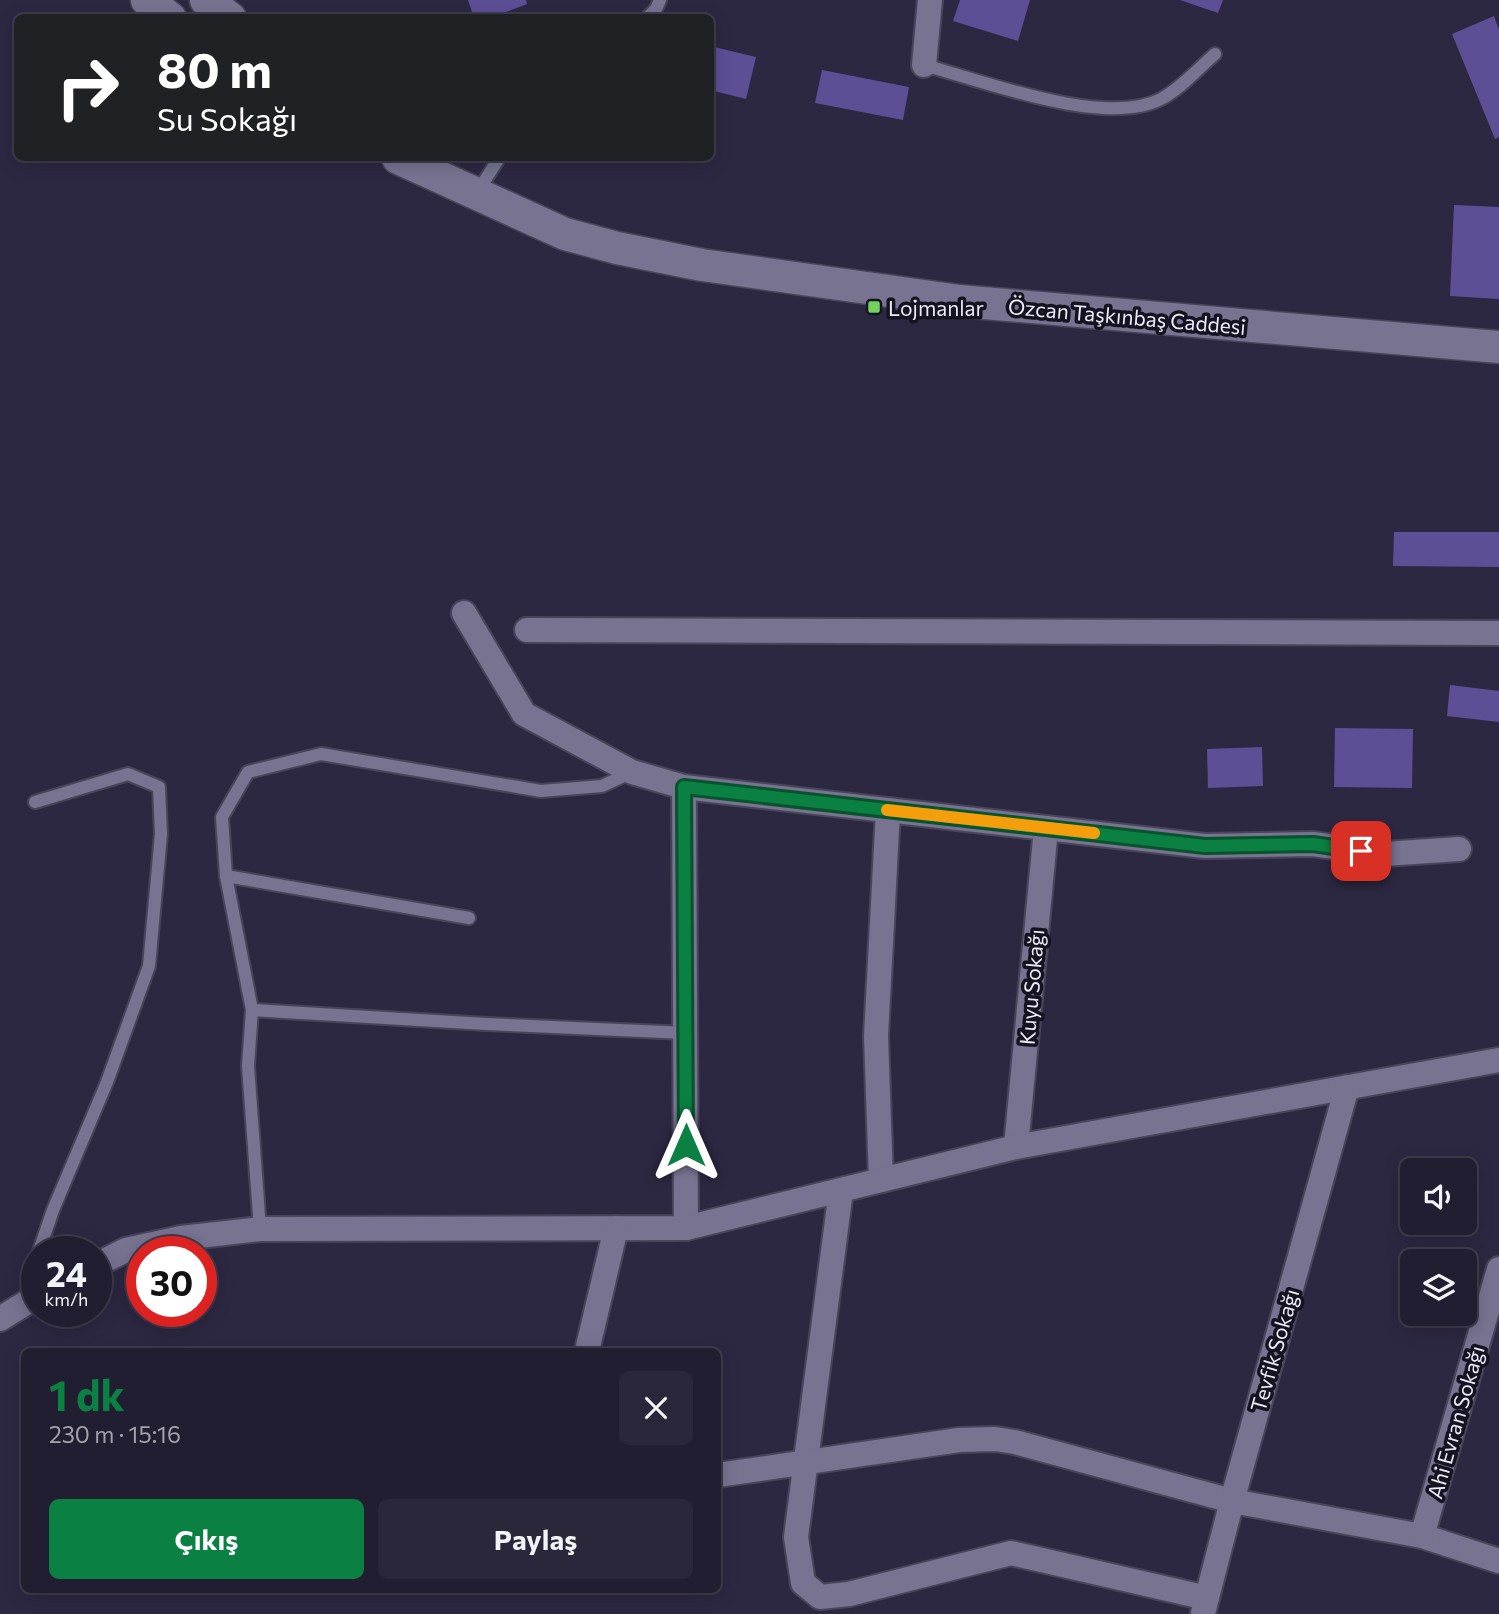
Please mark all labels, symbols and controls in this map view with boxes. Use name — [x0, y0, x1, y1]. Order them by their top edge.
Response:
text: 80 m — [157, 38, 272, 98]
icon: right — [42, 42, 133, 133]
text: Su Sokağı — [157, 98, 297, 138]
street label: Özcan Taşkınbaş Caddesi — [1007, 293, 1247, 339]
place label: Lojmanlar — [888, 295, 984, 320]
marker: Lojmanlar — [866, 299, 882, 315]
pin — [1331, 821, 1391, 881]
icon: arrive — [1342, 832, 1380, 870]
street label: Kuyu Sokağı — [1013, 928, 1049, 1046]
position arrow — [649, 1108, 723, 1182]
map controls — [1400, 1158, 1477, 1326]
button: sound — [1400, 1158, 1477, 1235]
speed limit sign: 30 — [126, 1236, 217, 1327]
button: layers — [1400, 1249, 1477, 1326]
text: 24 — [46, 1251, 87, 1294]
street label: Tevfik Sokağı — [1245, 1286, 1303, 1414]
text: km/h — [45, 1288, 88, 1310]
street label: Ahi Evran Sokağı — [1421, 1343, 1489, 1501]
text: 1 dk — [49, 1368, 125, 1420]
button: close — [619, 1371, 693, 1445]
text: 230 m · 15:16 — [49, 1420, 181, 1448]
button: Çıkış — [49, 1499, 364, 1579]
button: Paylaş — [378, 1499, 693, 1579]

